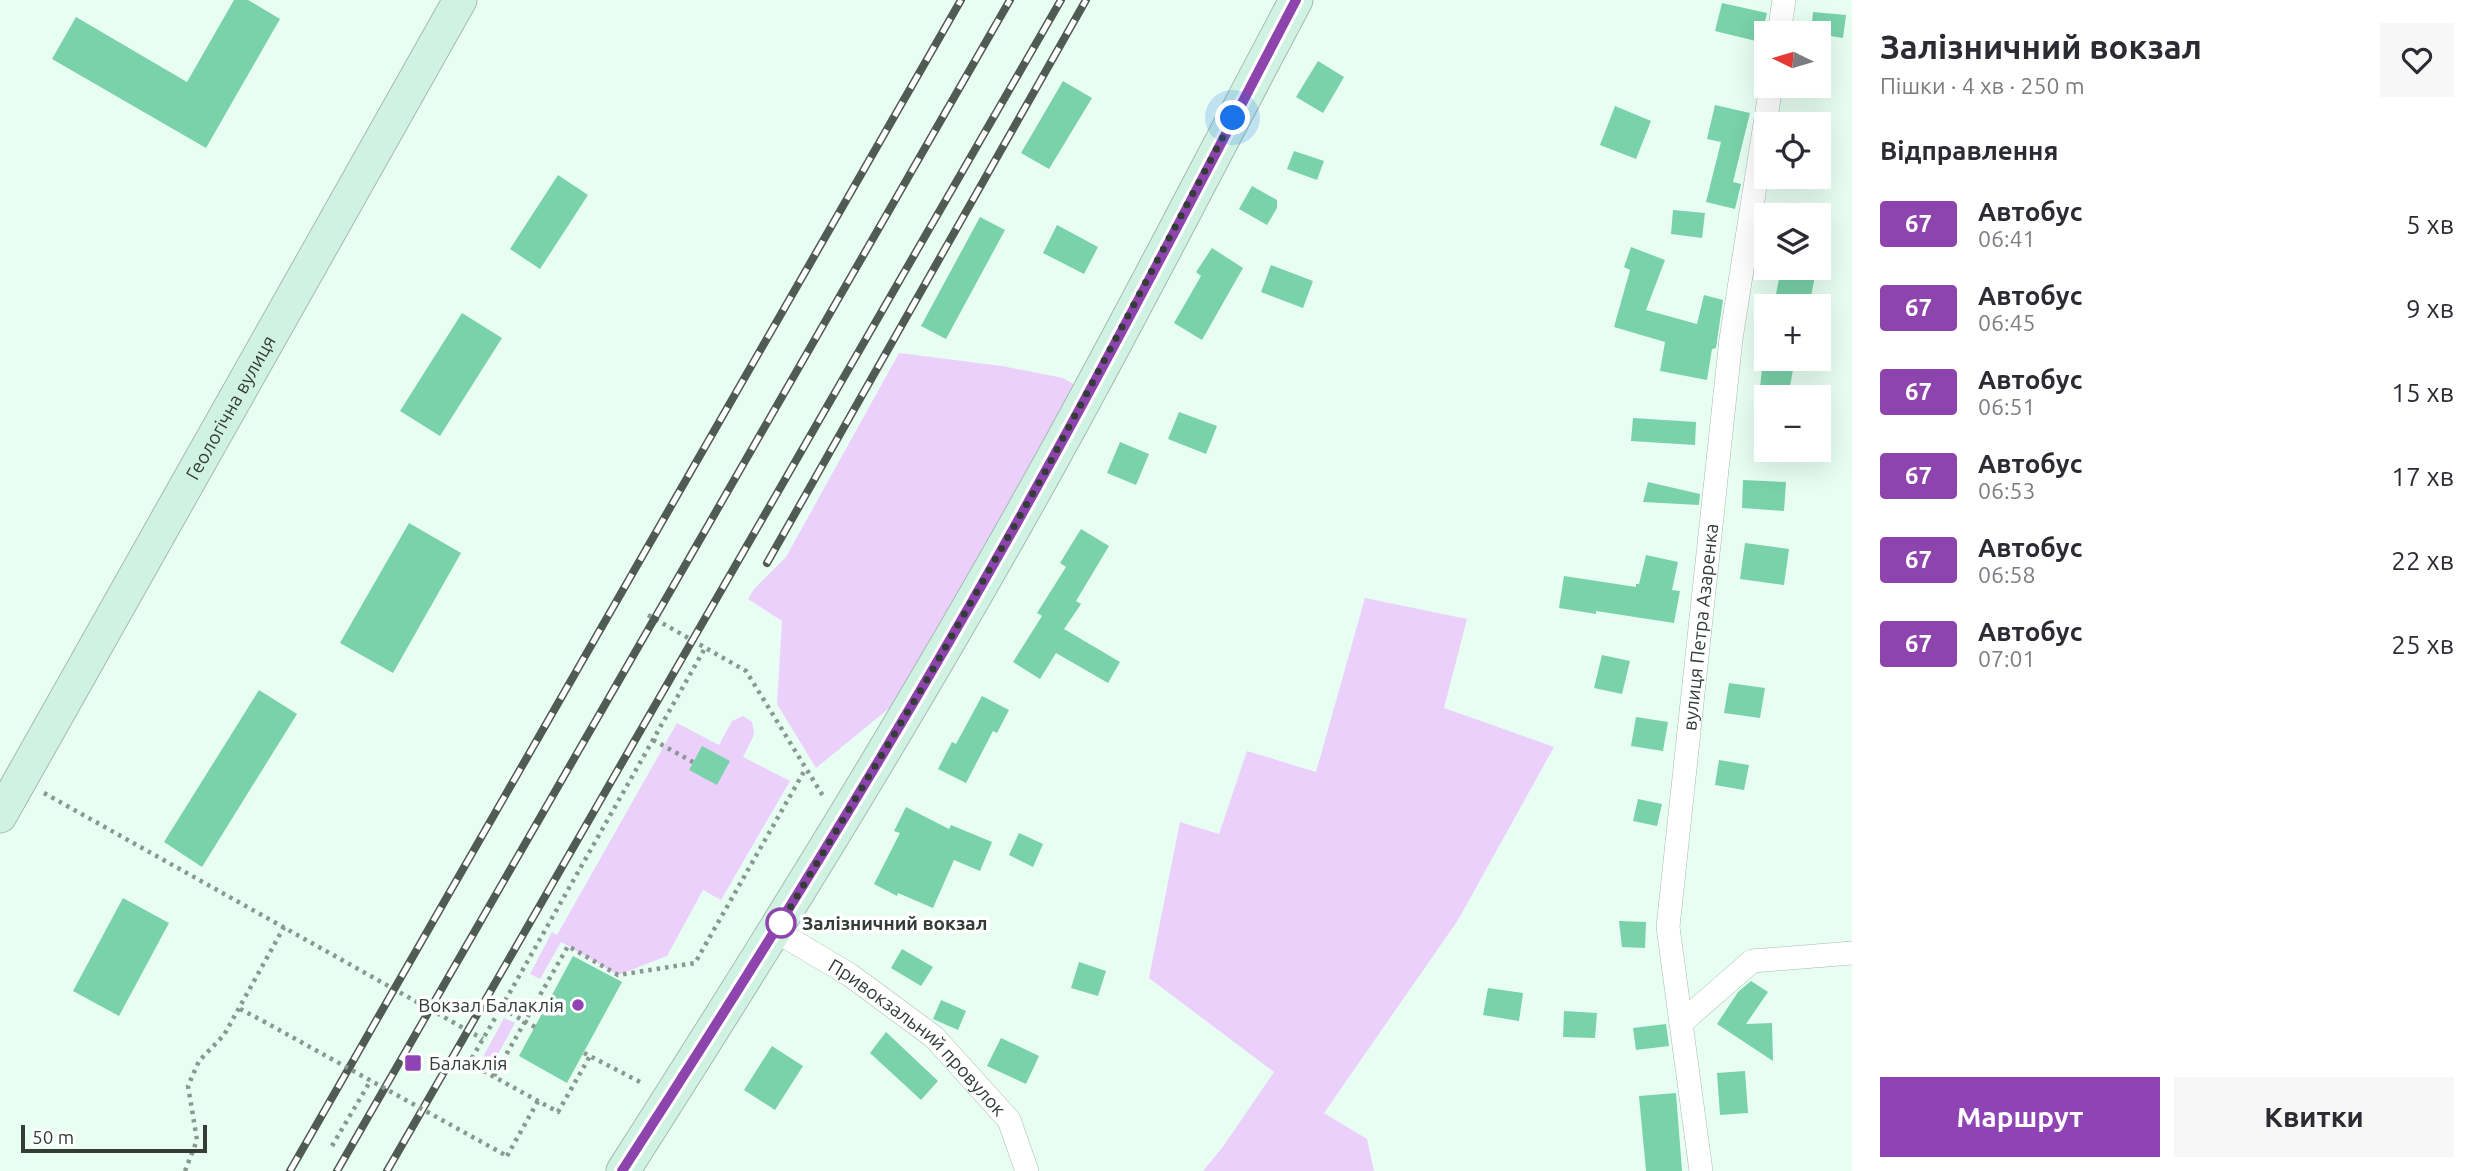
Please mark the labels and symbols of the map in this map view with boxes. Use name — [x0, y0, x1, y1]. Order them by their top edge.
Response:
north arrow — [1754, 21, 1830, 98]
your location — [1215, 100, 1250, 135]
street label: Геологічна вулиця — [181, 331, 280, 483]
street label: вулиця Петра Азаренка — [1678, 522, 1722, 732]
marker: Залізничний вокзал — [766, 908, 796, 938]
place label: Залізничний вокзал — [802, 912, 987, 934]
street label: Привокзальний провулок — [825, 954, 1011, 1120]
place label: Вокзал Балаклія — [418, 994, 564, 1016]
marker: Вокзал Балаклія — [570, 997, 586, 1013]
place label: Балаклія — [429, 1052, 508, 1074]
marker: Балаклія — [403, 1053, 423, 1073]
scale bar — [21, 1122, 206, 1154]

